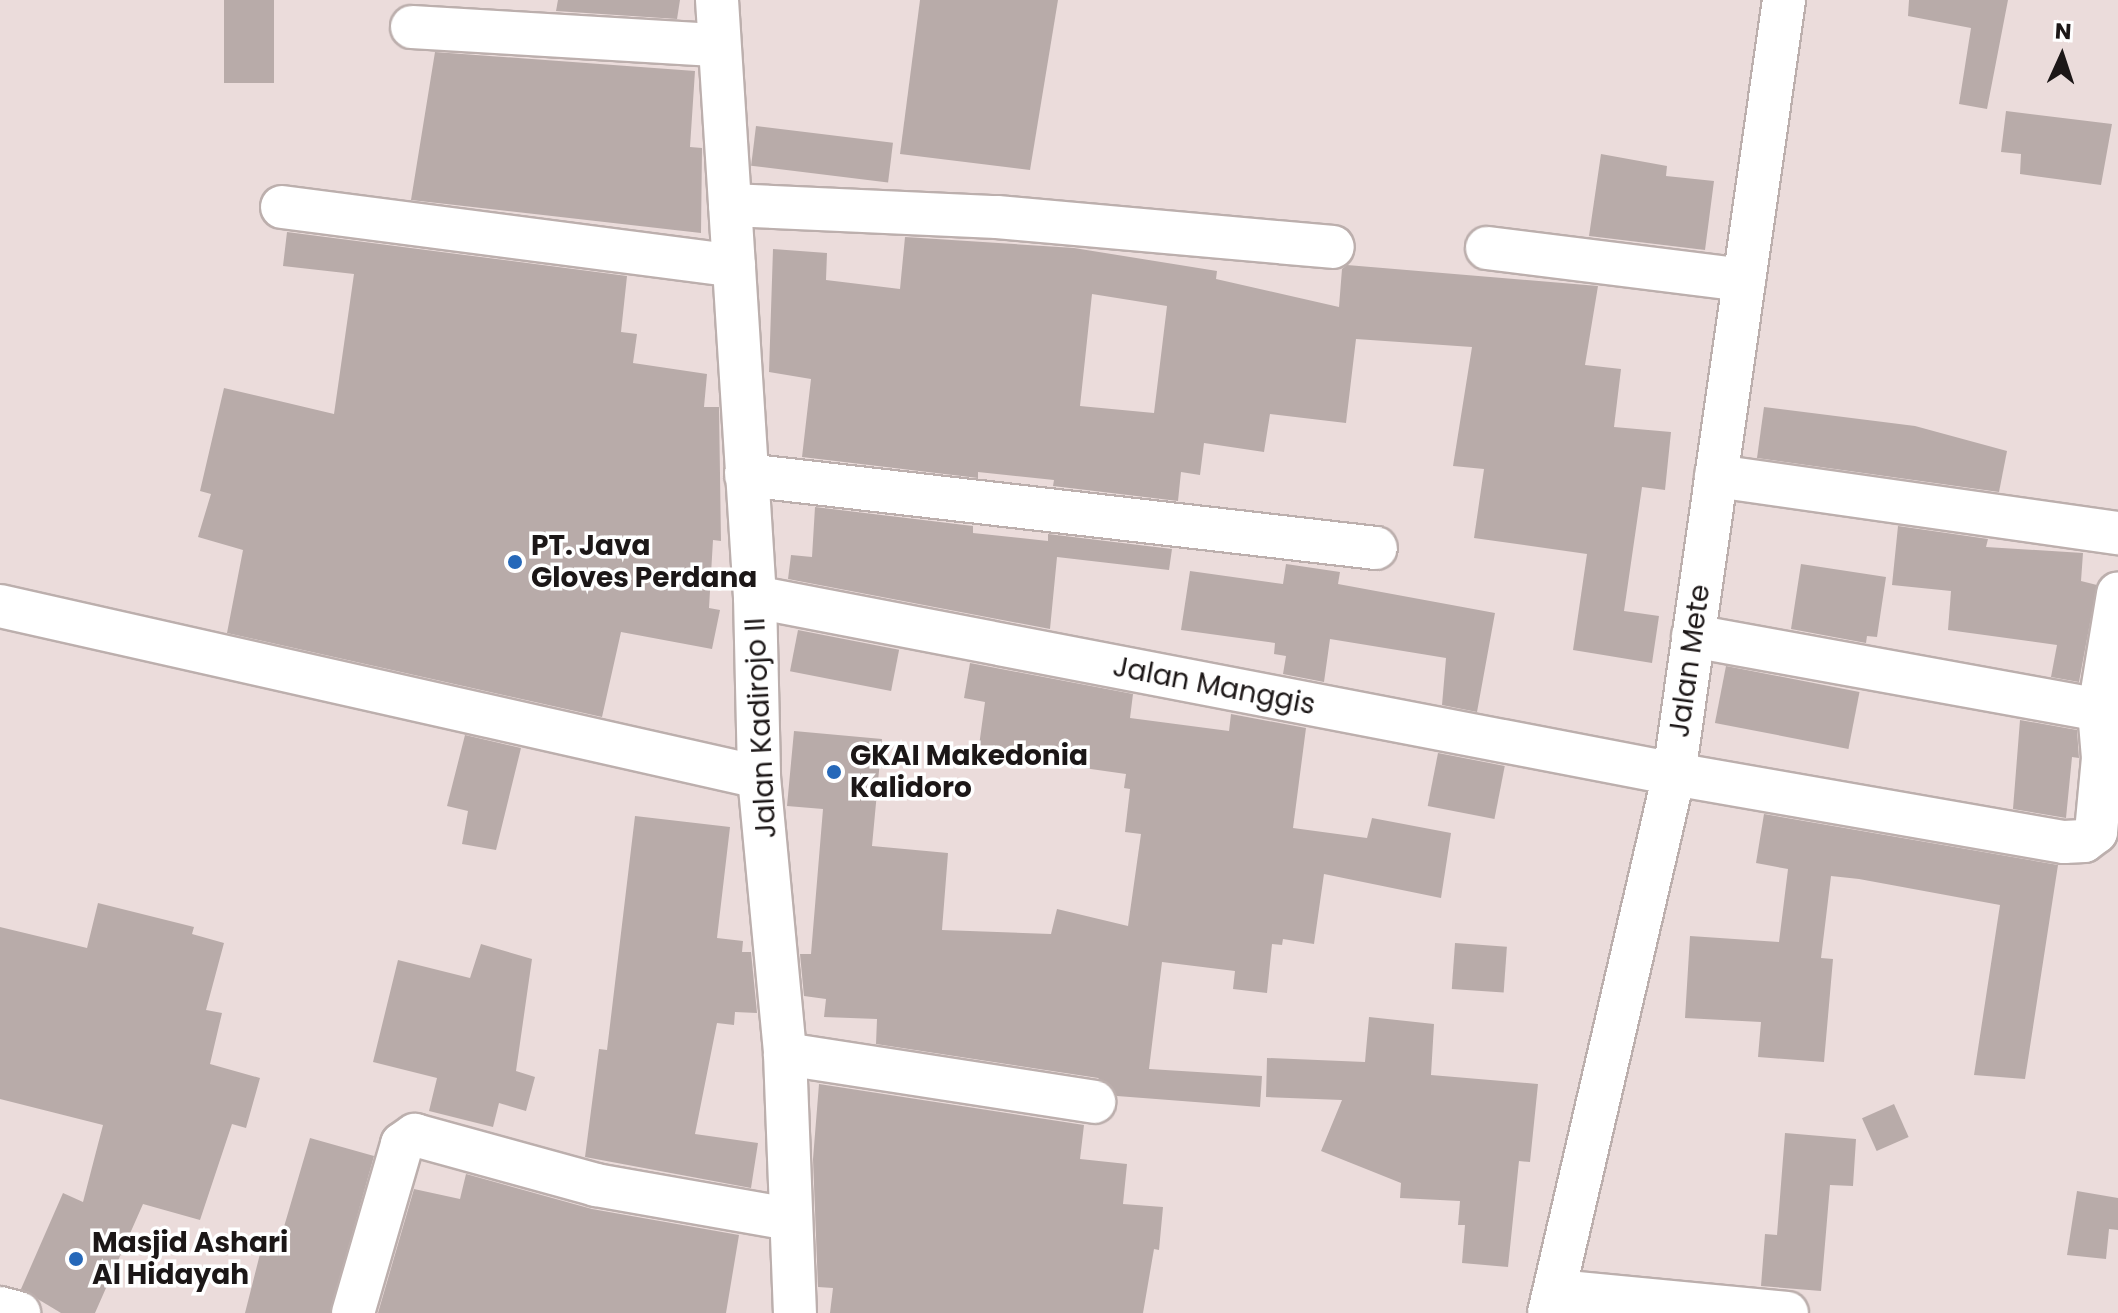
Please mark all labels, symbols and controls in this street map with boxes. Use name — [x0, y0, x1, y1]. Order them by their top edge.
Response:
north arrow — [2022, 16, 2102, 96]
text: N — [2054, 16, 2072, 47]
place label: PT. Java Gloves Perdana — [531, 529, 757, 595]
marker: PT. Java Gloves Perdana — [506, 553, 524, 571]
street label: Jalan Mete — [1663, 582, 1717, 740]
street label: Jalan Kadirojo II — [738, 617, 784, 839]
street label: Jalan Manggis — [1110, 650, 1318, 722]
place label: GKAI Makedonia Kalidoro — [850, 739, 1088, 805]
marker: GKAI Makedonia Kalidoro — [825, 763, 843, 781]
place label: Masjid Ashari Al Hidayah — [92, 1226, 288, 1292]
marker: Masjid Ashari Al Hidayah — [67, 1250, 85, 1268]

